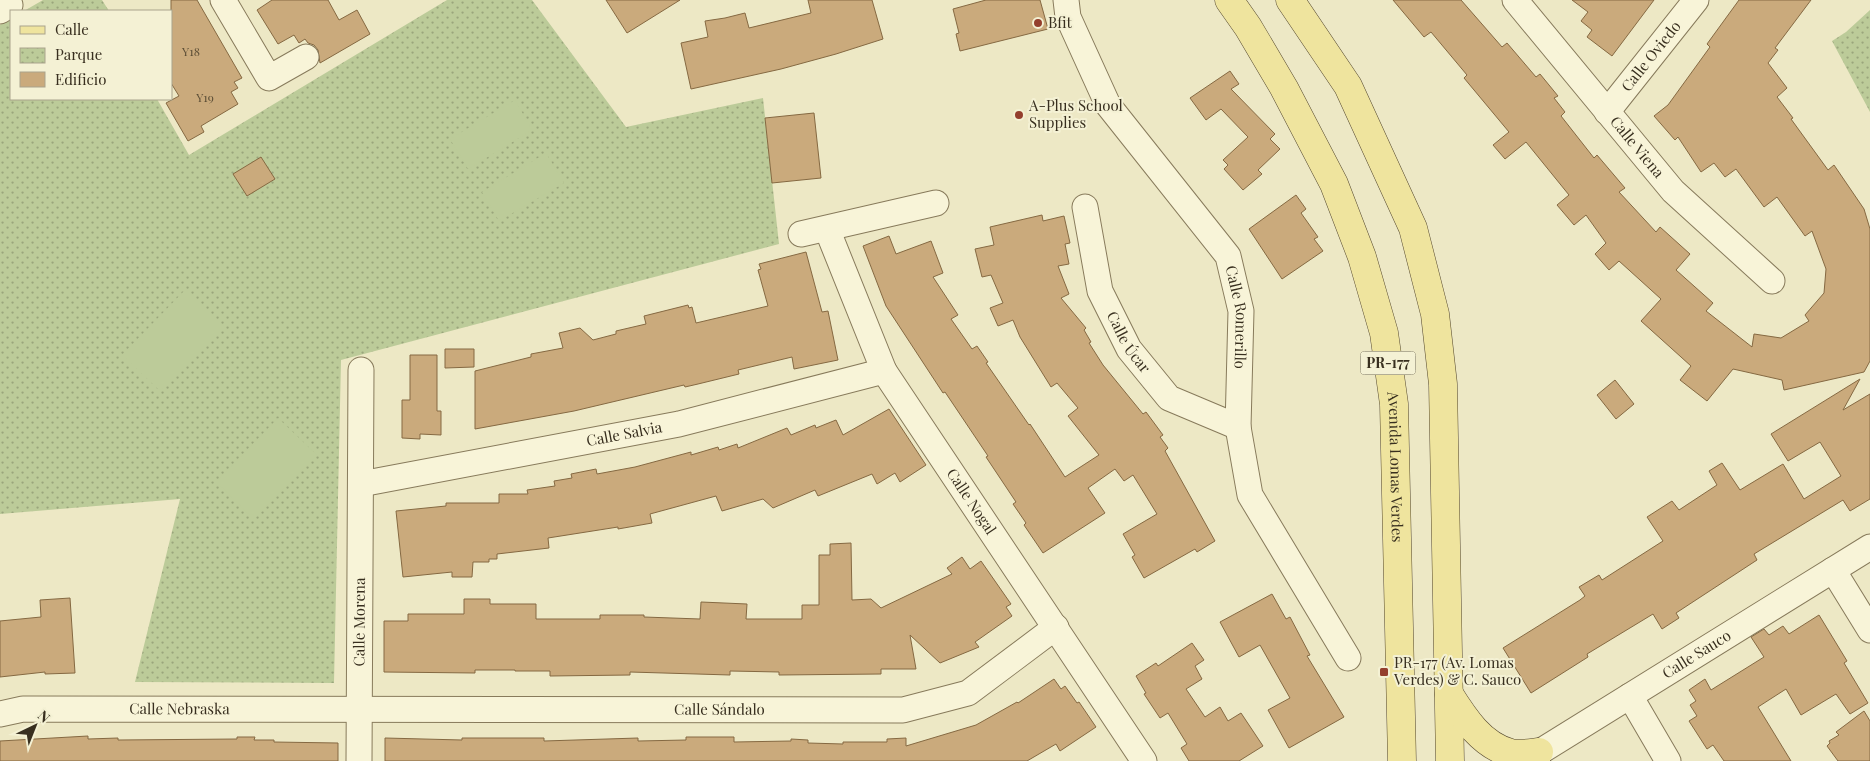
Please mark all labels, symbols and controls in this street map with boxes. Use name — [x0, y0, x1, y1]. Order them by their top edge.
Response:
legend — [10, 10, 172, 100]
place label: Bfit — [1048, 12, 1073, 32]
street label: Calle Oviedo — [1616, 16, 1685, 95]
marker: Bfit — [1032, 17, 1044, 29]
text: Calle — [55, 19, 89, 39]
house number: Y18 — [181, 43, 200, 59]
text: Parque — [55, 44, 102, 64]
text: Edificio — [55, 69, 106, 89]
house number: Y19 — [195, 89, 214, 105]
place label: A-Plus School Supplies — [1028, 95, 1123, 132]
marker: A-Plus School Supplies — [1013, 109, 1025, 121]
street label: Calle Viena — [1606, 111, 1669, 182]
street label: Calle Romerillo — [1222, 263, 1252, 369]
street label: Calle Úcar — [1103, 308, 1156, 377]
road number: PR-177 — [1360, 352, 1416, 374]
street label: Avenida Lomas Verdes — [1383, 389, 1408, 542]
street label: Calle Salvia — [585, 416, 664, 450]
street label: Calle Nogal — [943, 464, 1001, 538]
street label: Calle Morena — [348, 577, 369, 667]
street label: Calle Sauco — [1658, 625, 1734, 683]
place label: PR-177 (Av. Lomas Verdes) & C. Sauco — [1393, 652, 1521, 689]
marker: PR-177 (Av. Lomas Verdes) & C. Sauco — [1378, 666, 1390, 678]
street label: Calle Nebraska — [129, 698, 230, 718]
street label: Calle Sándalo — [674, 699, 765, 719]
north arrow — [10, 701, 60, 751]
text: N — [34, 706, 54, 727]

